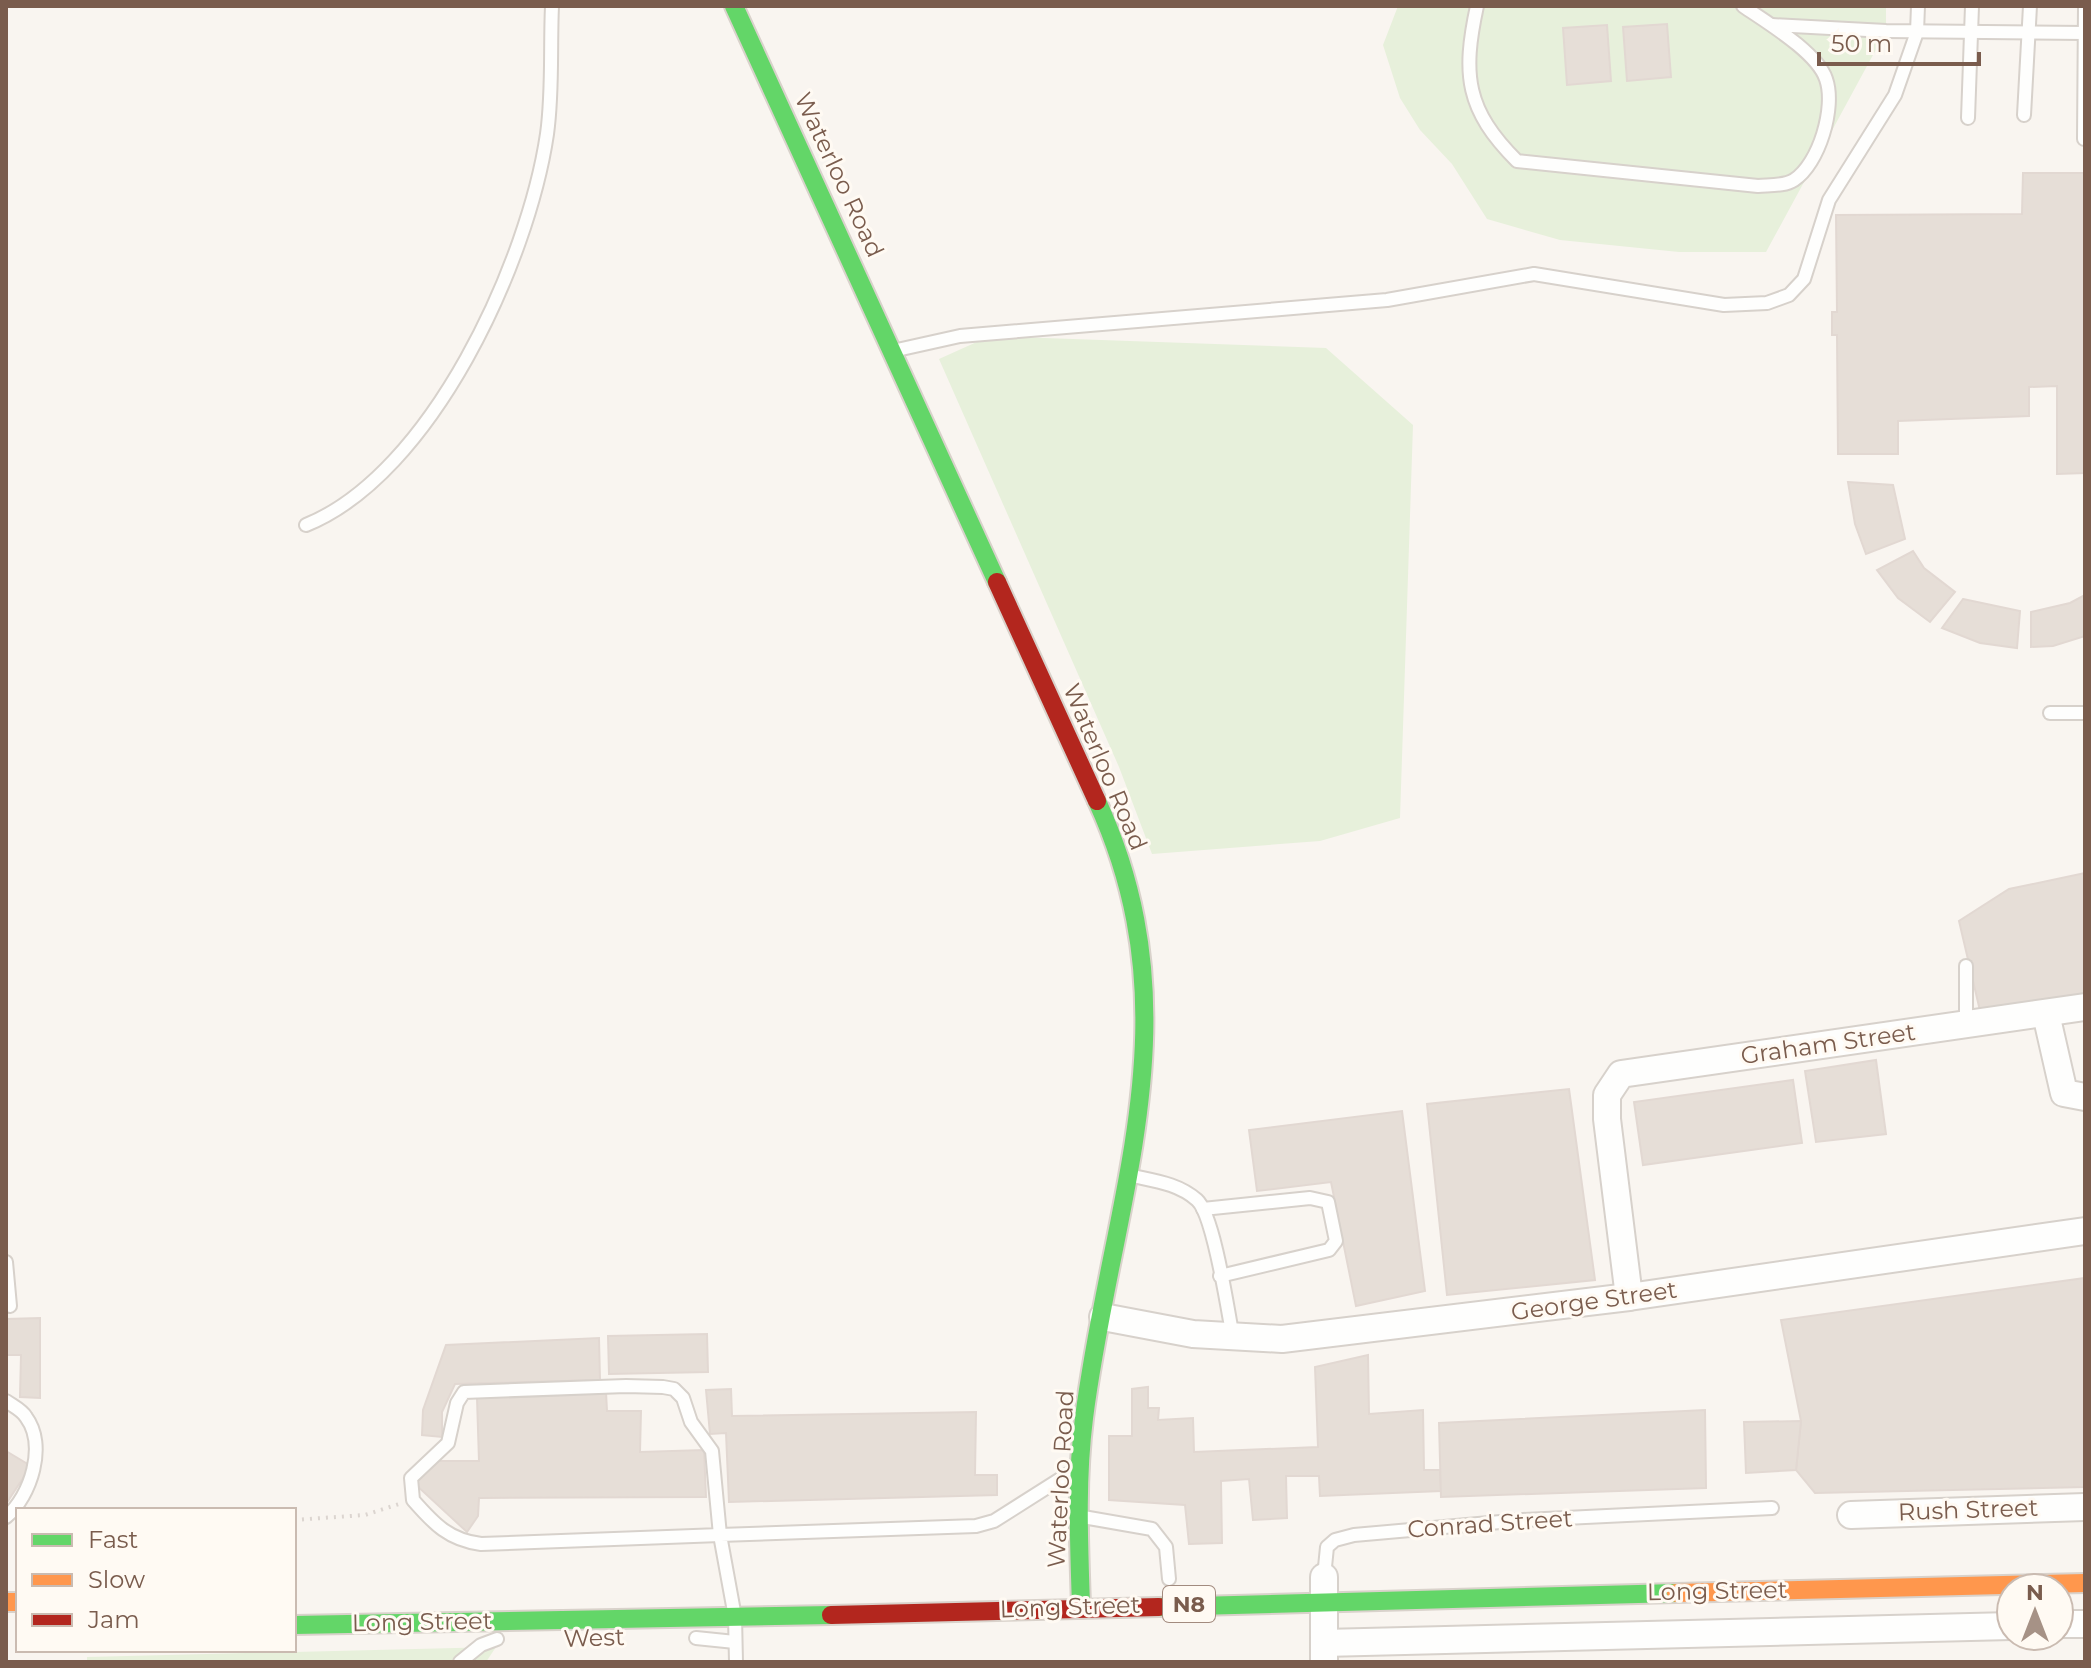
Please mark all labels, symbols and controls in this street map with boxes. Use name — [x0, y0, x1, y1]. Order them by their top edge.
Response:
scale bar — [1819, 16, 1979, 66]
text: 50 m — [1831, 29, 1892, 58]
street label: Waterloo Road — [789, 88, 890, 262]
street label: Waterloo Road — [1057, 679, 1154, 855]
street label: Graham Street — [1739, 1017, 1917, 1070]
street label: George Street — [1509, 1274, 1679, 1326]
street label: Waterloo Road — [1041, 1389, 1080, 1569]
street label: Rush Street — [1897, 1493, 2039, 1526]
street label: Conrad Street — [1406, 1503, 1574, 1544]
legend — [16, 1508, 296, 1652]
text: Fast — [88, 1525, 139, 1554]
text: Slow — [88, 1565, 145, 1594]
north arrow — [1995, 1572, 2075, 1652]
street label: Long Street — [1646, 1575, 1788, 1606]
text: N — [2026, 1579, 2044, 1606]
road number: N8 — [1163, 1586, 1215, 1622]
street label: Long Street — [999, 1590, 1141, 1623]
text: Jam — [87, 1605, 140, 1634]
street label: Long Street — [351, 1606, 493, 1637]
street label: West — [563, 1622, 625, 1653]

